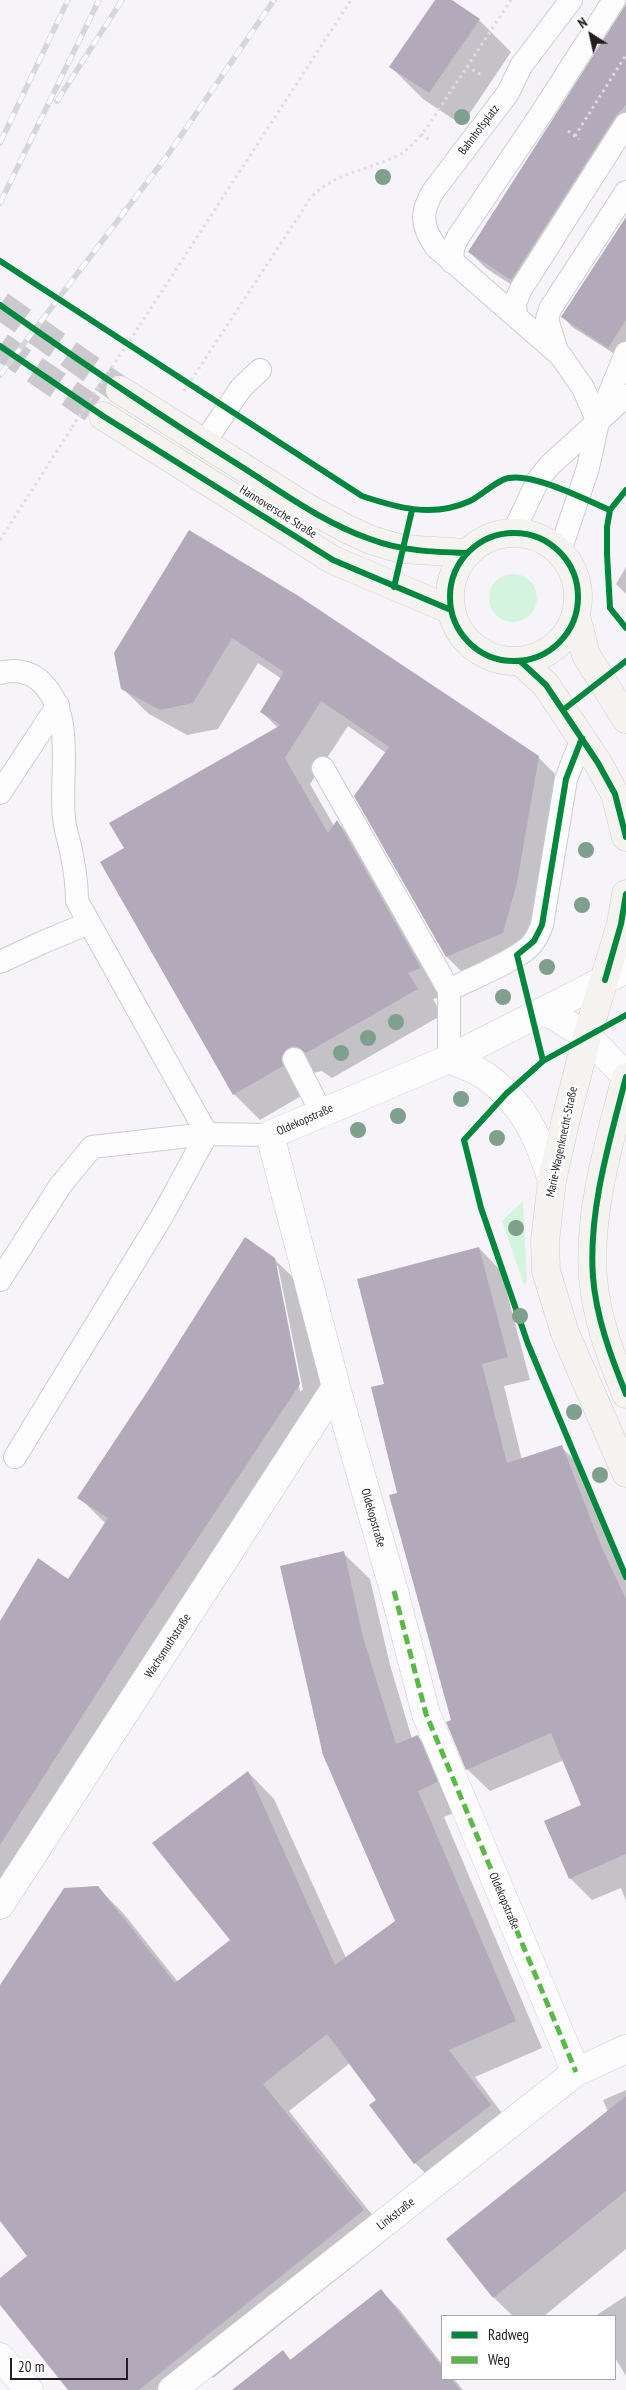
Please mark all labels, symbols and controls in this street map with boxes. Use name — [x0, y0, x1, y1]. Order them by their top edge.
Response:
north arrow — [566, 10, 616, 60]
text: N — [574, 13, 591, 32]
street label: Bahnhofsplatz — [456, 102, 502, 158]
street label: Hannoversche Straße — [237, 483, 319, 541]
street label: Marie-Wagenknecht-Straße — [543, 1085, 581, 1199]
street label: Oldekopstraße — [274, 1101, 336, 1139]
street label: Oldekopstraße — [358, 1487, 388, 1549]
street label: Wachsmuthstraße — [142, 1611, 194, 1681]
street label: Oldekopstraße — [486, 1870, 522, 1932]
street label: Linkstraße — [374, 2195, 418, 2233]
legend — [441, 2315, 616, 2380]
text: Radweg — [488, 2325, 529, 2344]
scale bar — [12, 2348, 130, 2380]
text: Weg — [488, 2350, 510, 2369]
text: 20 m — [18, 2357, 44, 2376]

